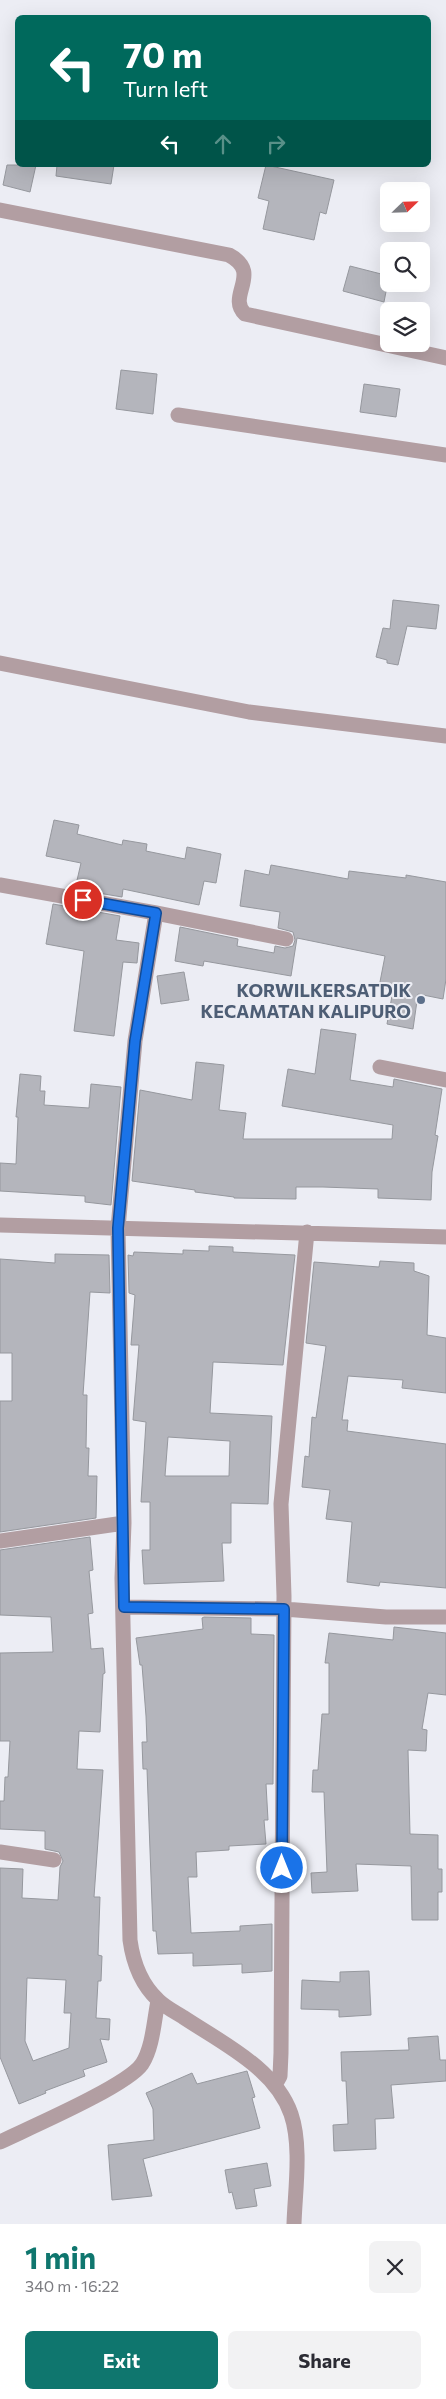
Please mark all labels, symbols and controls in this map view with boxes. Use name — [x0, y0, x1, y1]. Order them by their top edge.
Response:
text: 70 m — [123, 32, 203, 75]
icon: left — [40, 35, 105, 100]
text: Turn left — [123, 75, 208, 102]
icon: left — [156, 130, 184, 158]
icon: ahead — [209, 130, 237, 158]
icon: right — [262, 130, 290, 158]
north arrow — [380, 182, 430, 232]
map controls — [380, 182, 430, 352]
button: search — [380, 242, 430, 292]
button: layers — [380, 302, 430, 352]
pin — [62, 879, 104, 921]
icon: arrive — [69, 886, 97, 914]
place label: KORWILKERSATDIK KECAMATAN KALIPURO — [201, 979, 411, 1022]
marker: KORWILKERSATDIK KECAMATAN KALIPURO — [415, 994, 427, 1006]
position arrow — [255, 1841, 307, 1893]
text: 1 min — [25, 2238, 96, 2275]
button: close — [369, 2241, 421, 2293]
text: 340 m · 16:22 — [25, 2276, 119, 2295]
button: Exit — [25, 2331, 218, 2389]
button: Share — [228, 2331, 421, 2389]

